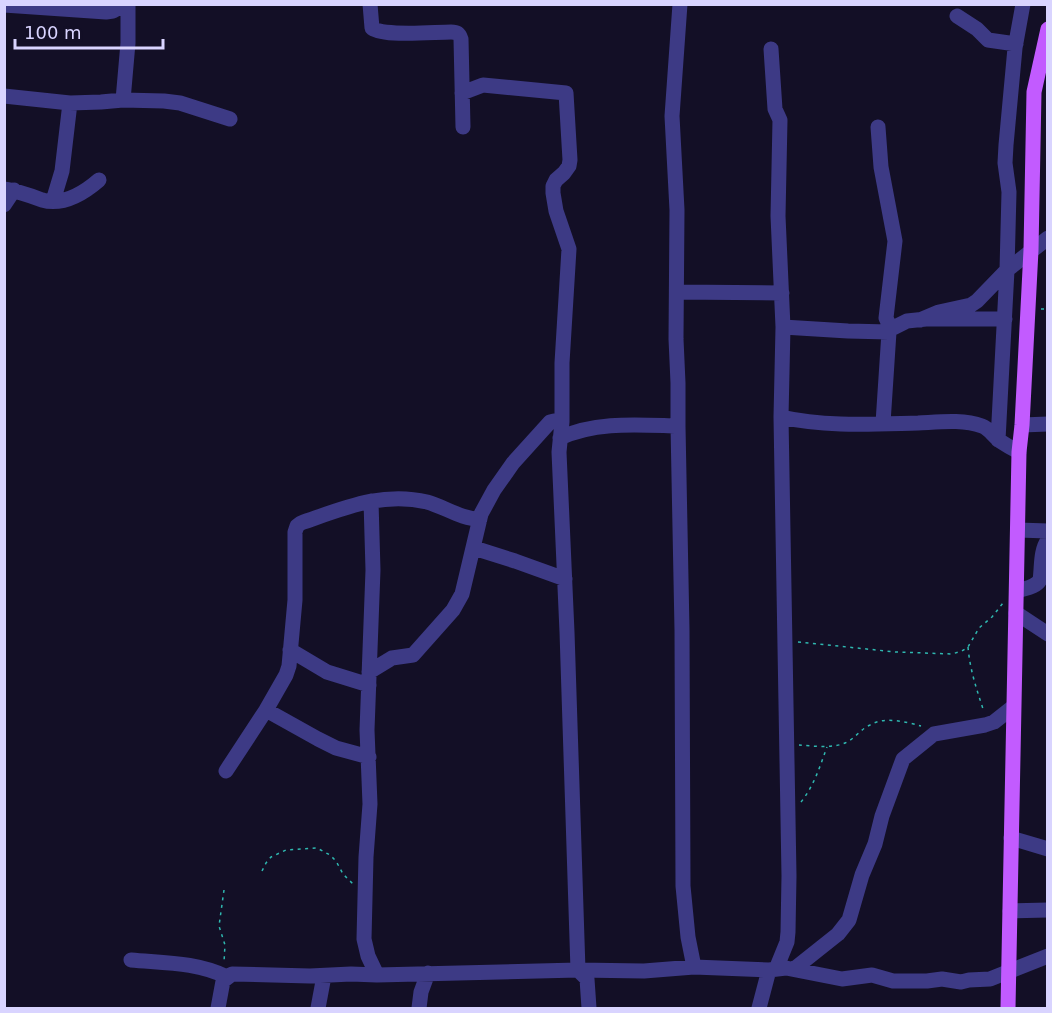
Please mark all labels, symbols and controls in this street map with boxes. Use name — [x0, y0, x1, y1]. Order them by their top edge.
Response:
scale bar — [15, 12, 164, 50]
text: 100 m — [24, 22, 82, 43]

